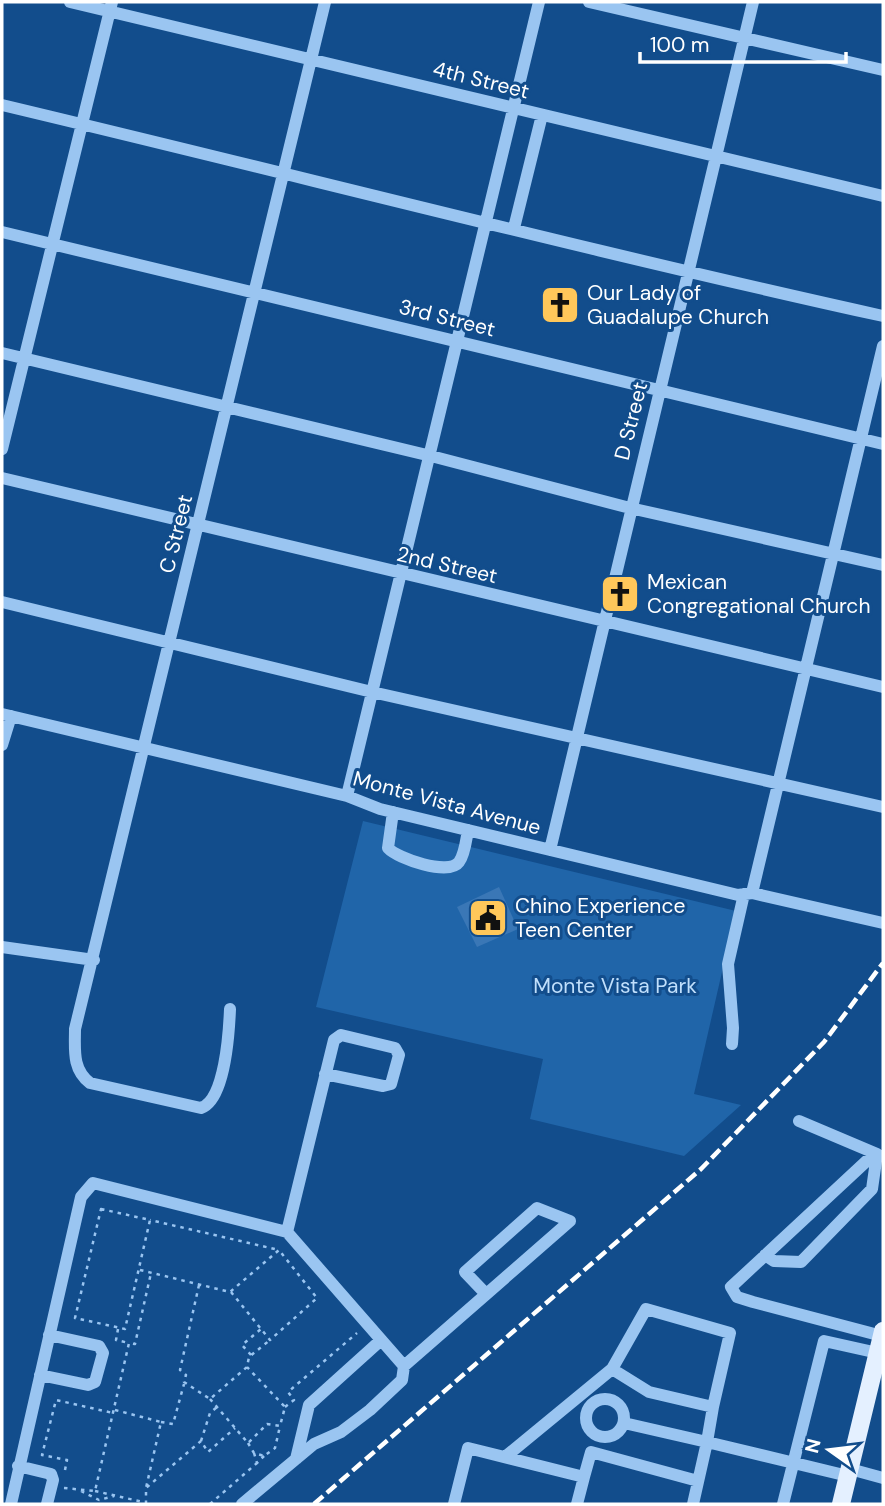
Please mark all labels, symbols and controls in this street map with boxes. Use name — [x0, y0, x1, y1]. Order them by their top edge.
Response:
scale bar — [640, 21, 846, 65]
text: 100 m — [650, 31, 710, 59]
street label: 4th Street — [430, 55, 532, 105]
place label: Our Lady of Guadalupe Church — [587, 279, 769, 331]
church icon: Our Lady of Guadalupe Church — [539, 284, 581, 326]
street label: 3rd Street — [396, 293, 498, 343]
street label: D Street — [608, 379, 654, 463]
street label: C Street — [153, 492, 199, 576]
street label: 2nd Street — [394, 540, 500, 590]
place label: Mexican Congregational Church — [647, 568, 870, 620]
church icon: Mexican Congregational Church — [599, 573, 641, 615]
street label: Monte Vista Avenue — [350, 764, 544, 842]
place label: Chino Experience Teen Center — [515, 892, 685, 944]
public building icon: Chino Experience Teen Center — [467, 897, 509, 939]
park label: Monte Vista Park — [533, 972, 697, 1000]
north arrow — [794, 1415, 864, 1485]
text: N — [799, 1436, 827, 1456]

